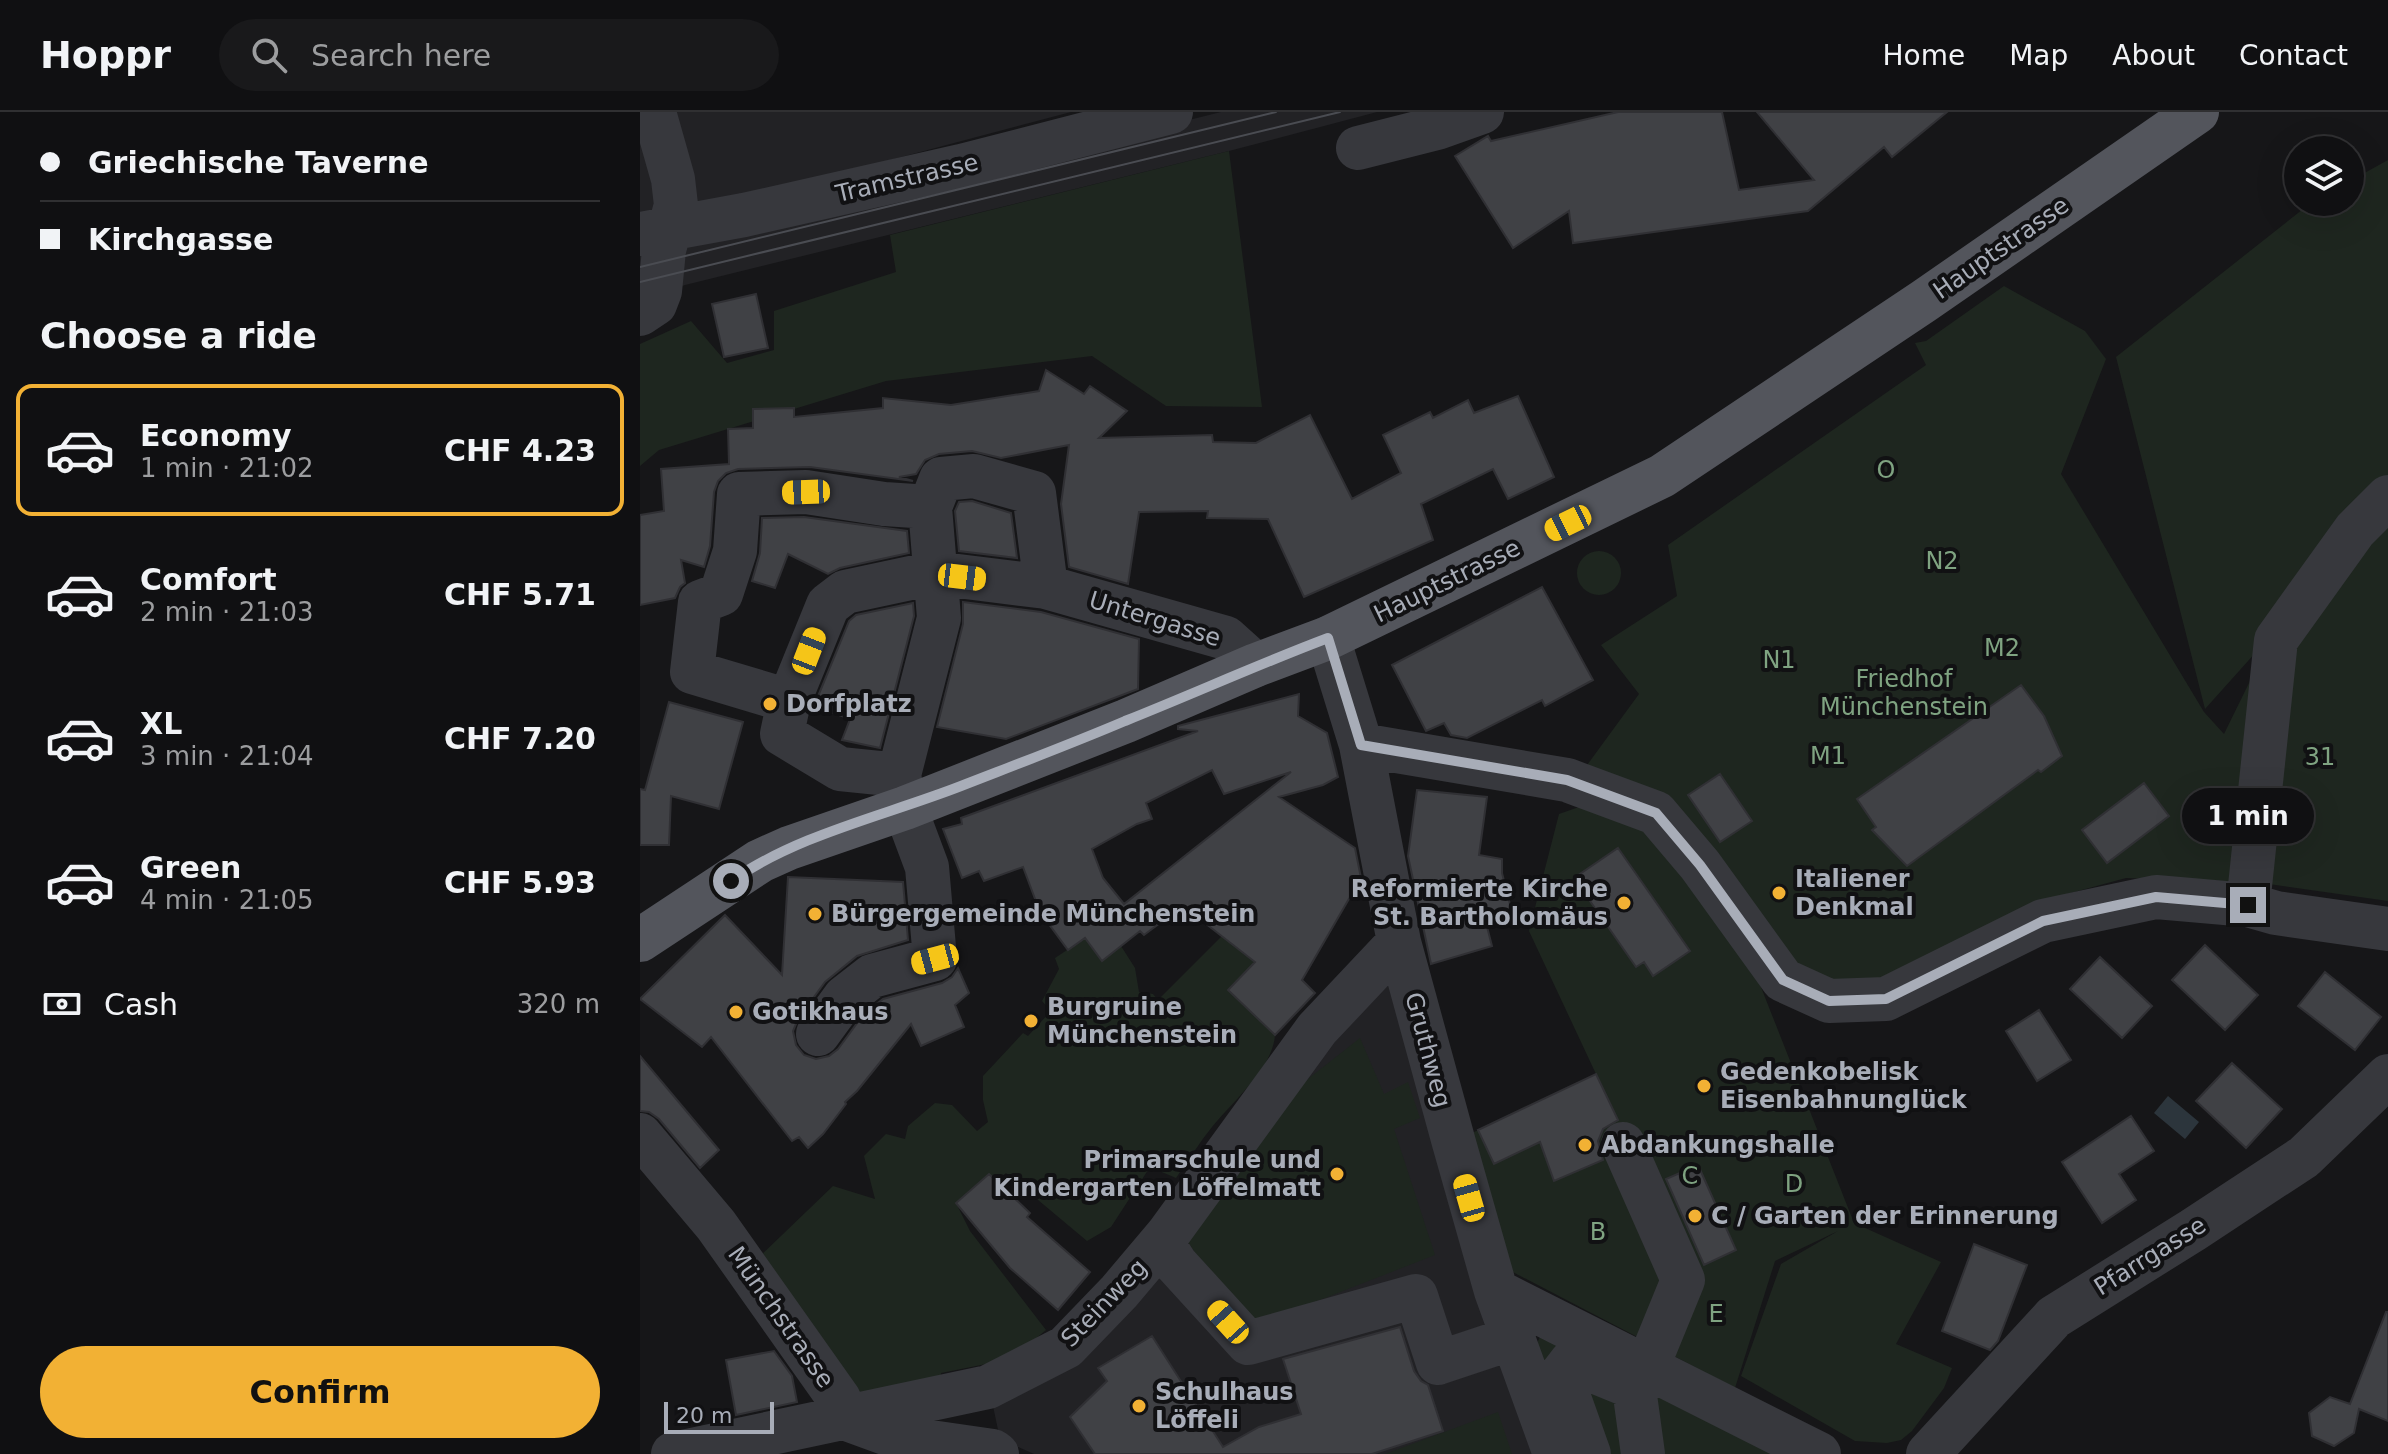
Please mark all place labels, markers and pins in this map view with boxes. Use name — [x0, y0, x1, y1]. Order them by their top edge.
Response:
place label: Dorfplatz — [786, 690, 912, 718]
marker: Dorfplatz — [761, 695, 779, 713]
place label: Italiener Denkmal — [1795, 865, 1914, 921]
place label: Reformierte Kirche St. Bartholomäus — [1351, 875, 1608, 931]
marker: Italiener Denkmal — [1770, 884, 1788, 902]
marker: Reformierte Kirche St. Bartholomäus — [1615, 894, 1633, 912]
place label: Bürgergemeinde Münchenstein — [831, 900, 1255, 928]
marker: Bürgergemeinde Münchenstein — [806, 905, 824, 923]
place label: Burgruine Münchenstein — [1047, 993, 1237, 1049]
place label: Gotikhaus — [752, 998, 889, 1026]
marker: Gotikhaus — [727, 1003, 745, 1021]
marker: Burgruine Münchenstein — [1022, 1012, 1040, 1030]
place label: Gedenkobelisk Eisenbahnunglück — [1720, 1058, 1968, 1114]
marker: Gedenkobelisk Eisenbahnunglück — [1695, 1077, 1713, 1095]
place label: Abdankungshalle — [1601, 1131, 1835, 1159]
marker: Abdankungshalle — [1576, 1136, 1594, 1154]
place label: Primarschule und Kindergarten Löffelmatt — [994, 1146, 1321, 1202]
marker: Primarschule und Kindergarten Löffelmatt — [1328, 1165, 1346, 1183]
place label: C / Garten der Erinnerung — [1711, 1202, 2059, 1230]
marker: C / Garten der Erinnerung — [1686, 1207, 1704, 1225]
place label: Schulhaus Löffeli — [1155, 1378, 1294, 1434]
marker: Schulhaus Löffeli — [1130, 1397, 1148, 1415]

